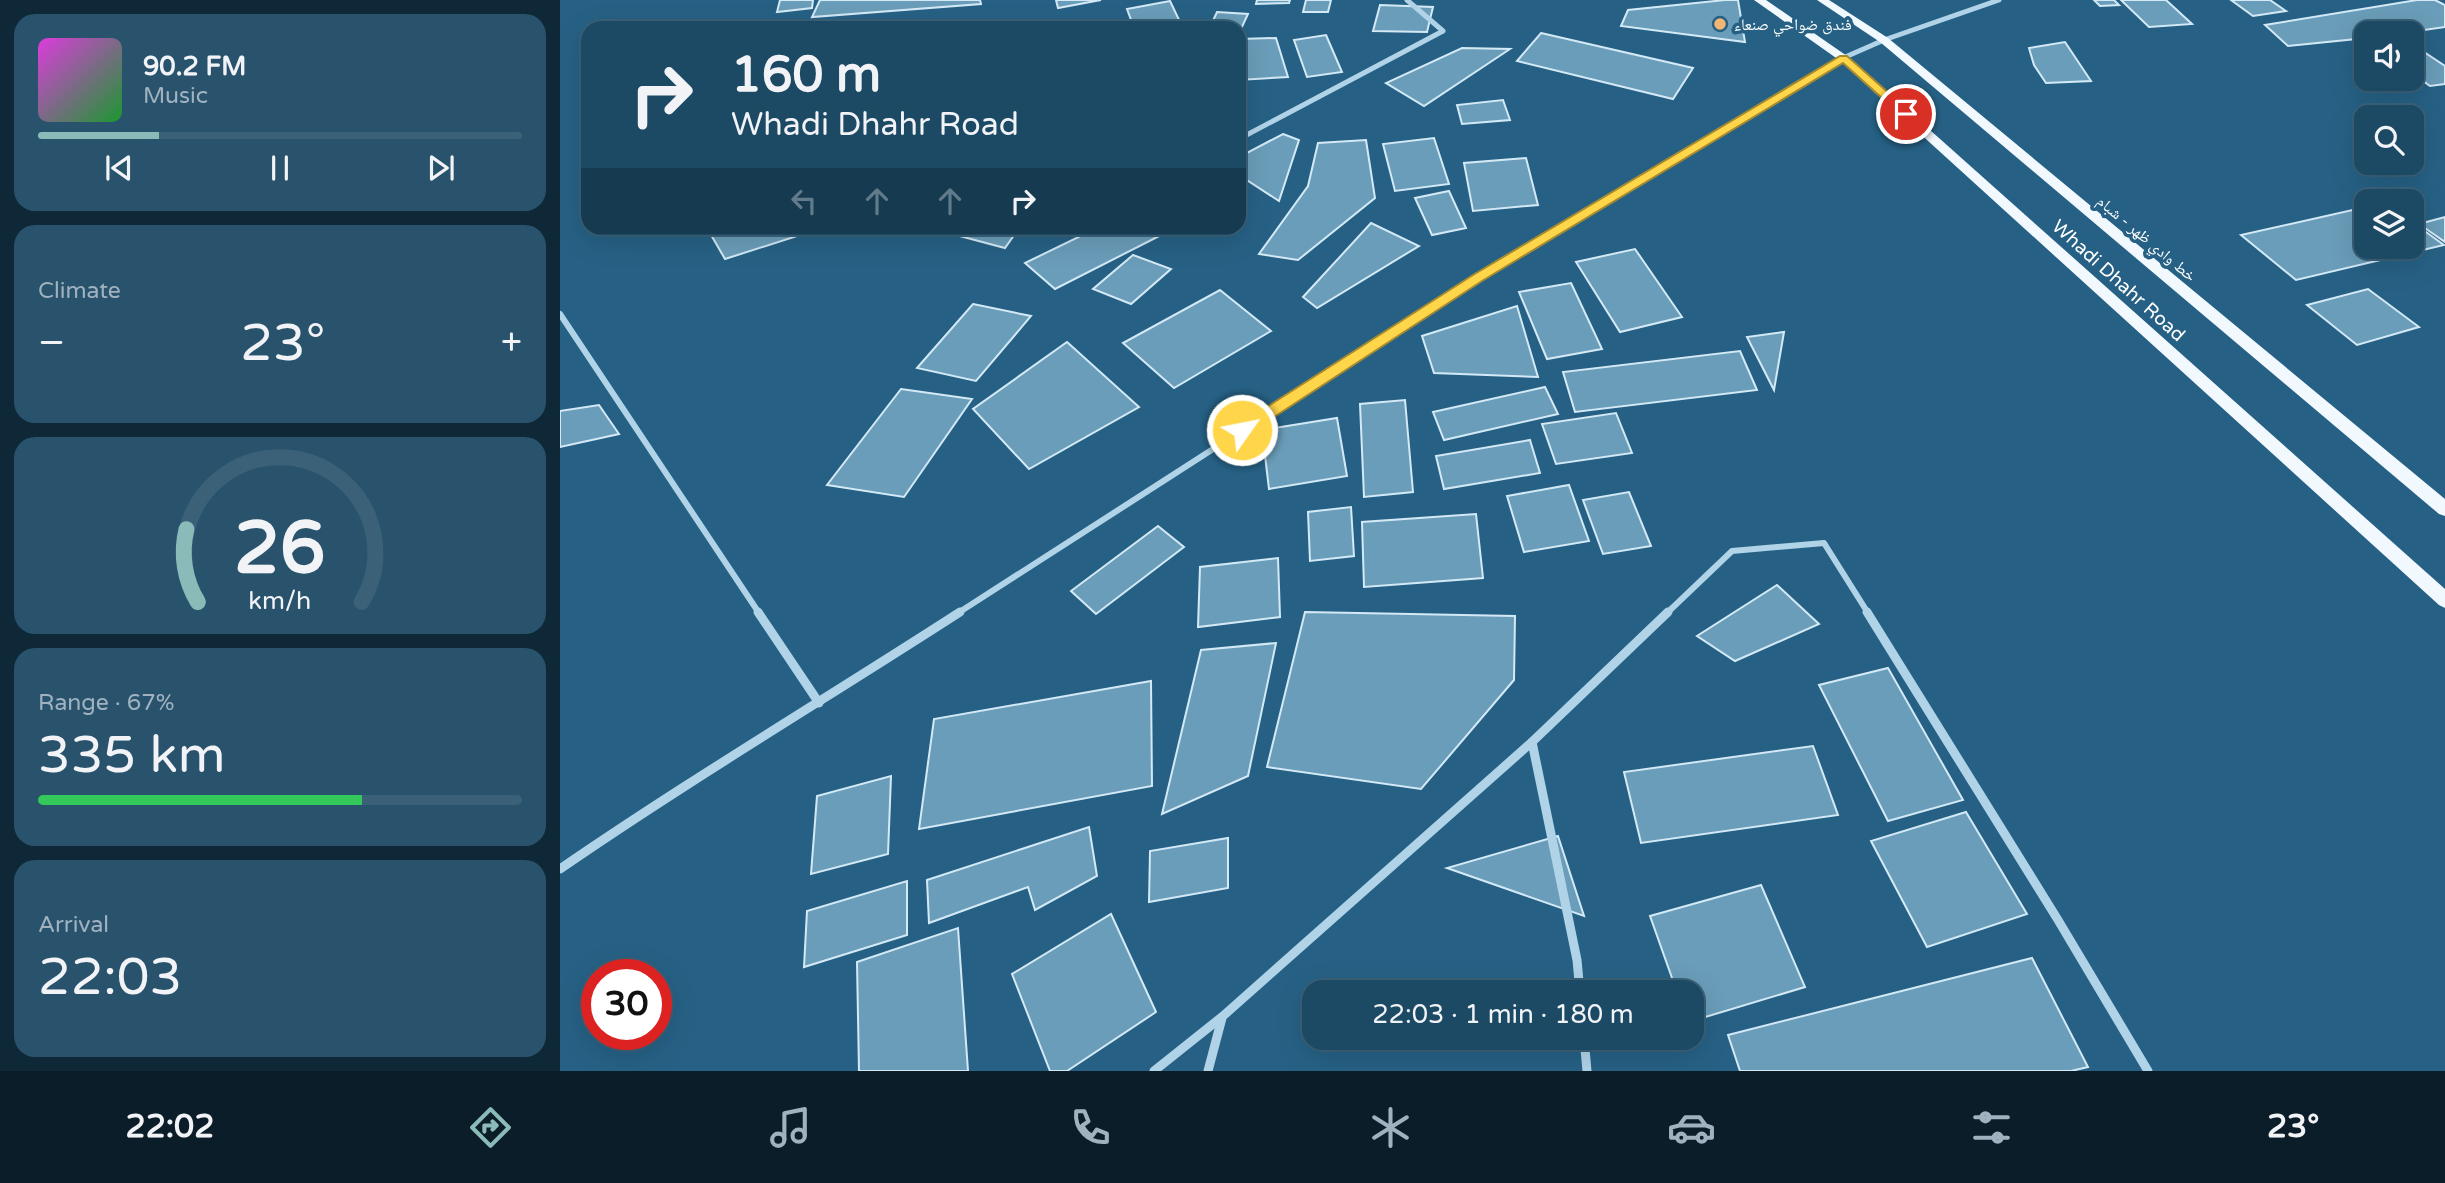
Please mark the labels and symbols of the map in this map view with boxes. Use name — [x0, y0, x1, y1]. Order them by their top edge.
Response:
place label: فندق ضواحي صنعاء — [1734, 15, 1852, 37]
marker: فندق ضواحي صنعاء — [1712, 16, 1728, 32]
pin — [1876, 84, 1936, 144]
street label: خط وادي ظهر - شبام — [2091, 191, 2200, 288]
street label: Whadi Dhahr Road — [2047, 215, 2189, 346]
position arrow — [1205, 393, 1279, 467]
speed limit sign: 30 — [581, 959, 672, 1050]

